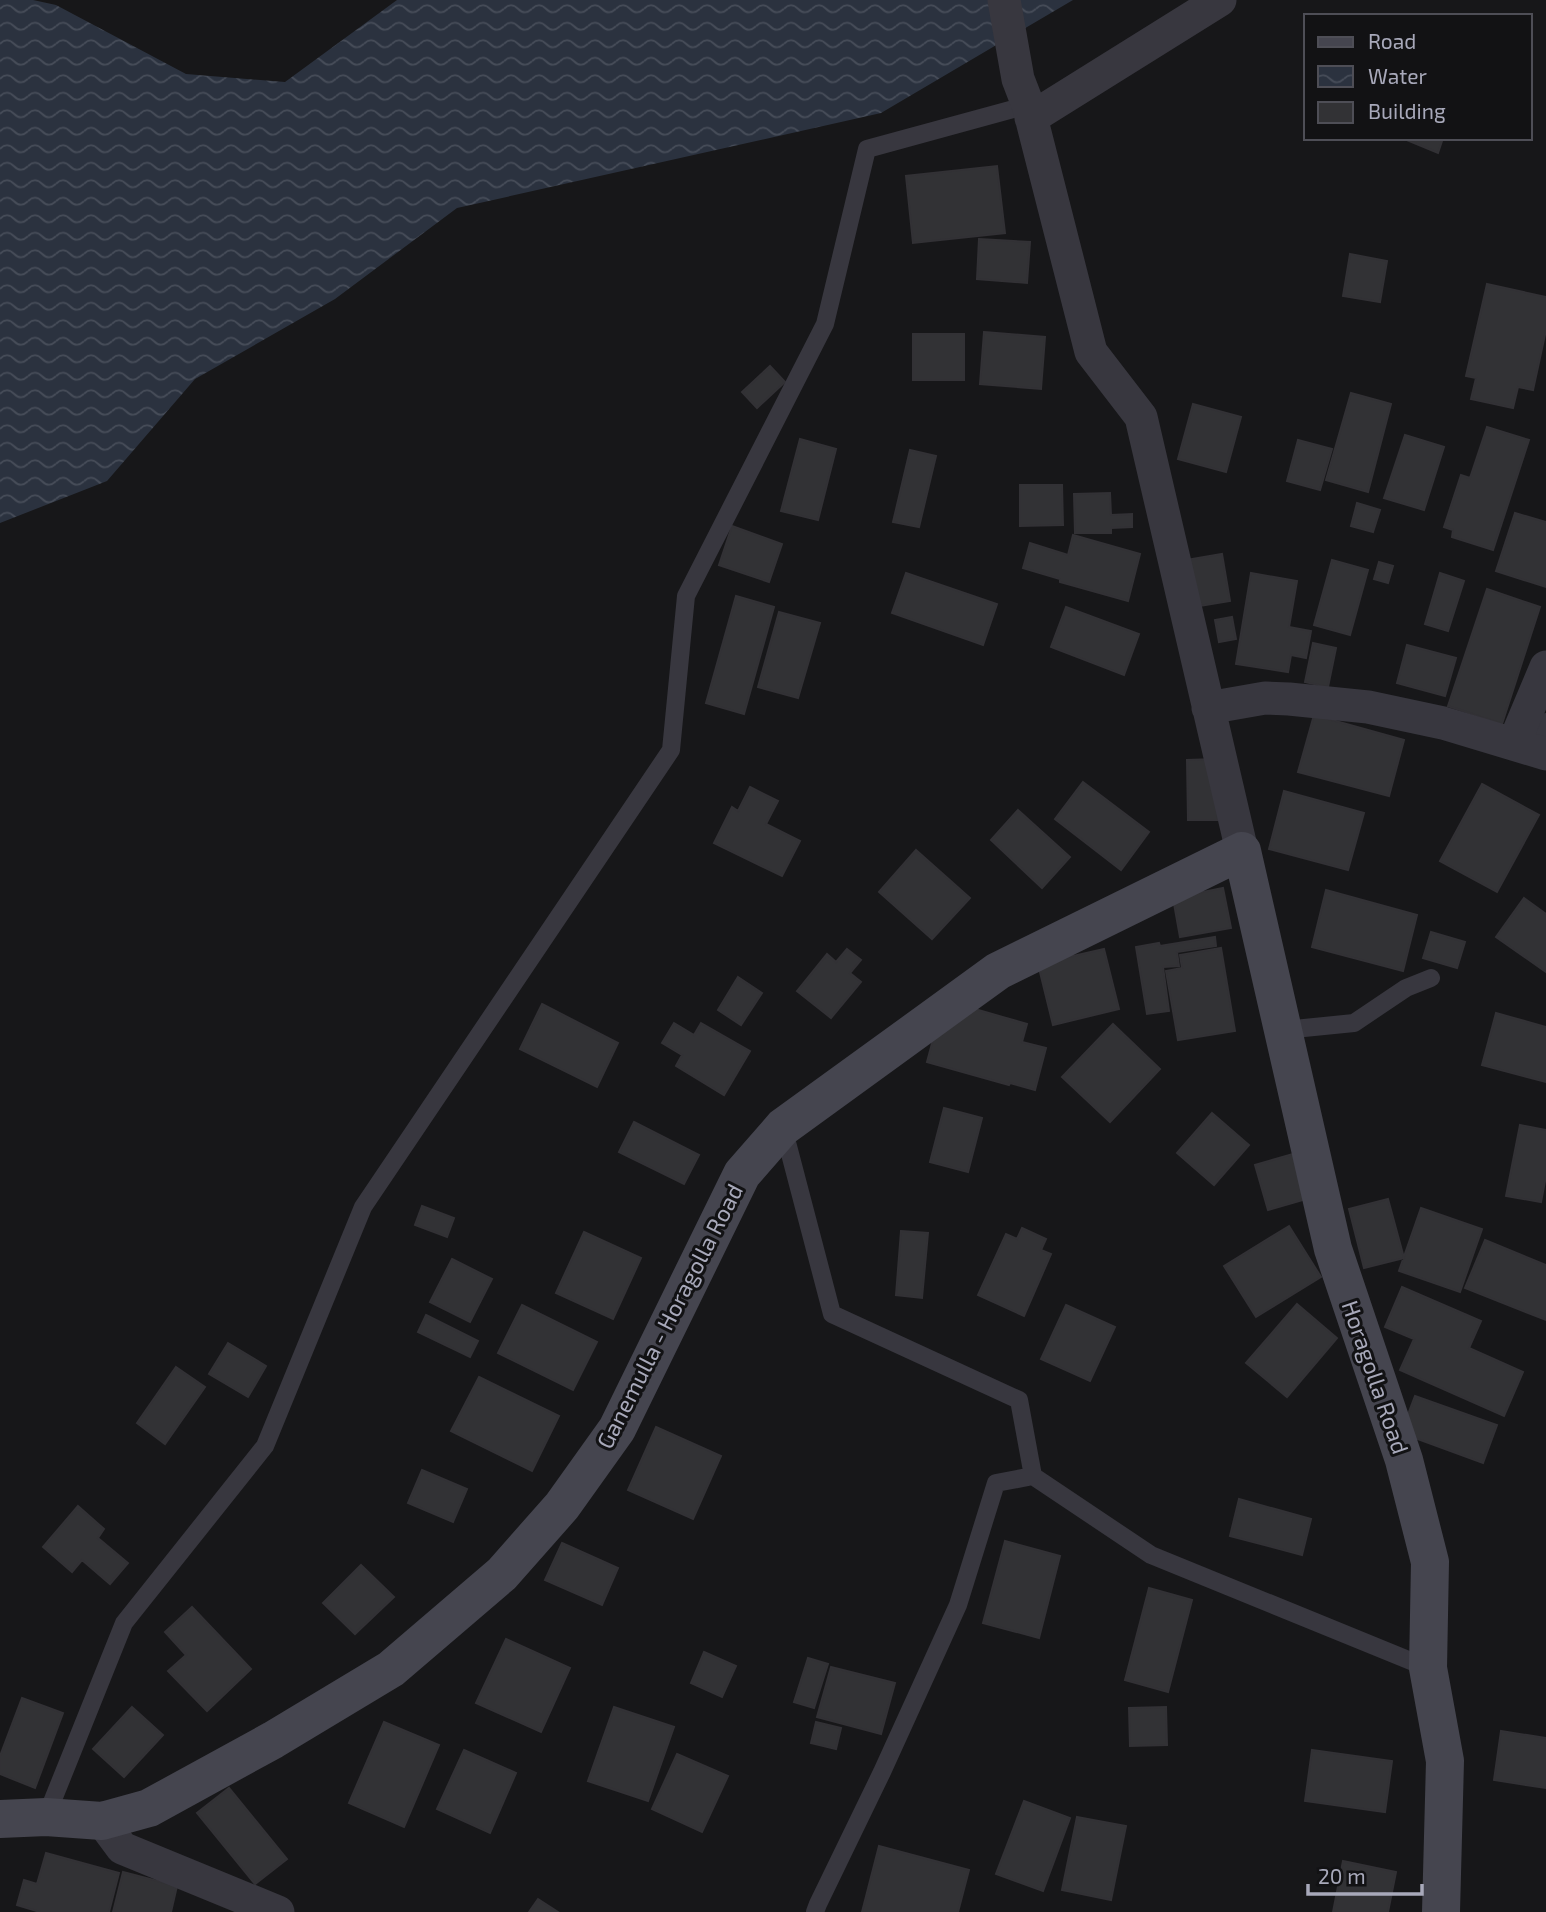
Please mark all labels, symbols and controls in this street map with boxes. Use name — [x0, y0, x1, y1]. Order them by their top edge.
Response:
legend — [1304, 14, 1532, 140]
text: Road — [1368, 28, 1416, 53]
text: Water — [1368, 63, 1427, 88]
text: Building — [1368, 98, 1446, 123]
street label: Ganemulla - Horagolla Road — [590, 1179, 748, 1453]
street label: Horagolla Road — [1337, 1297, 1415, 1457]
scale bar — [1308, 1853, 1422, 1897]
text: 20 m — [1318, 1863, 1366, 1888]

